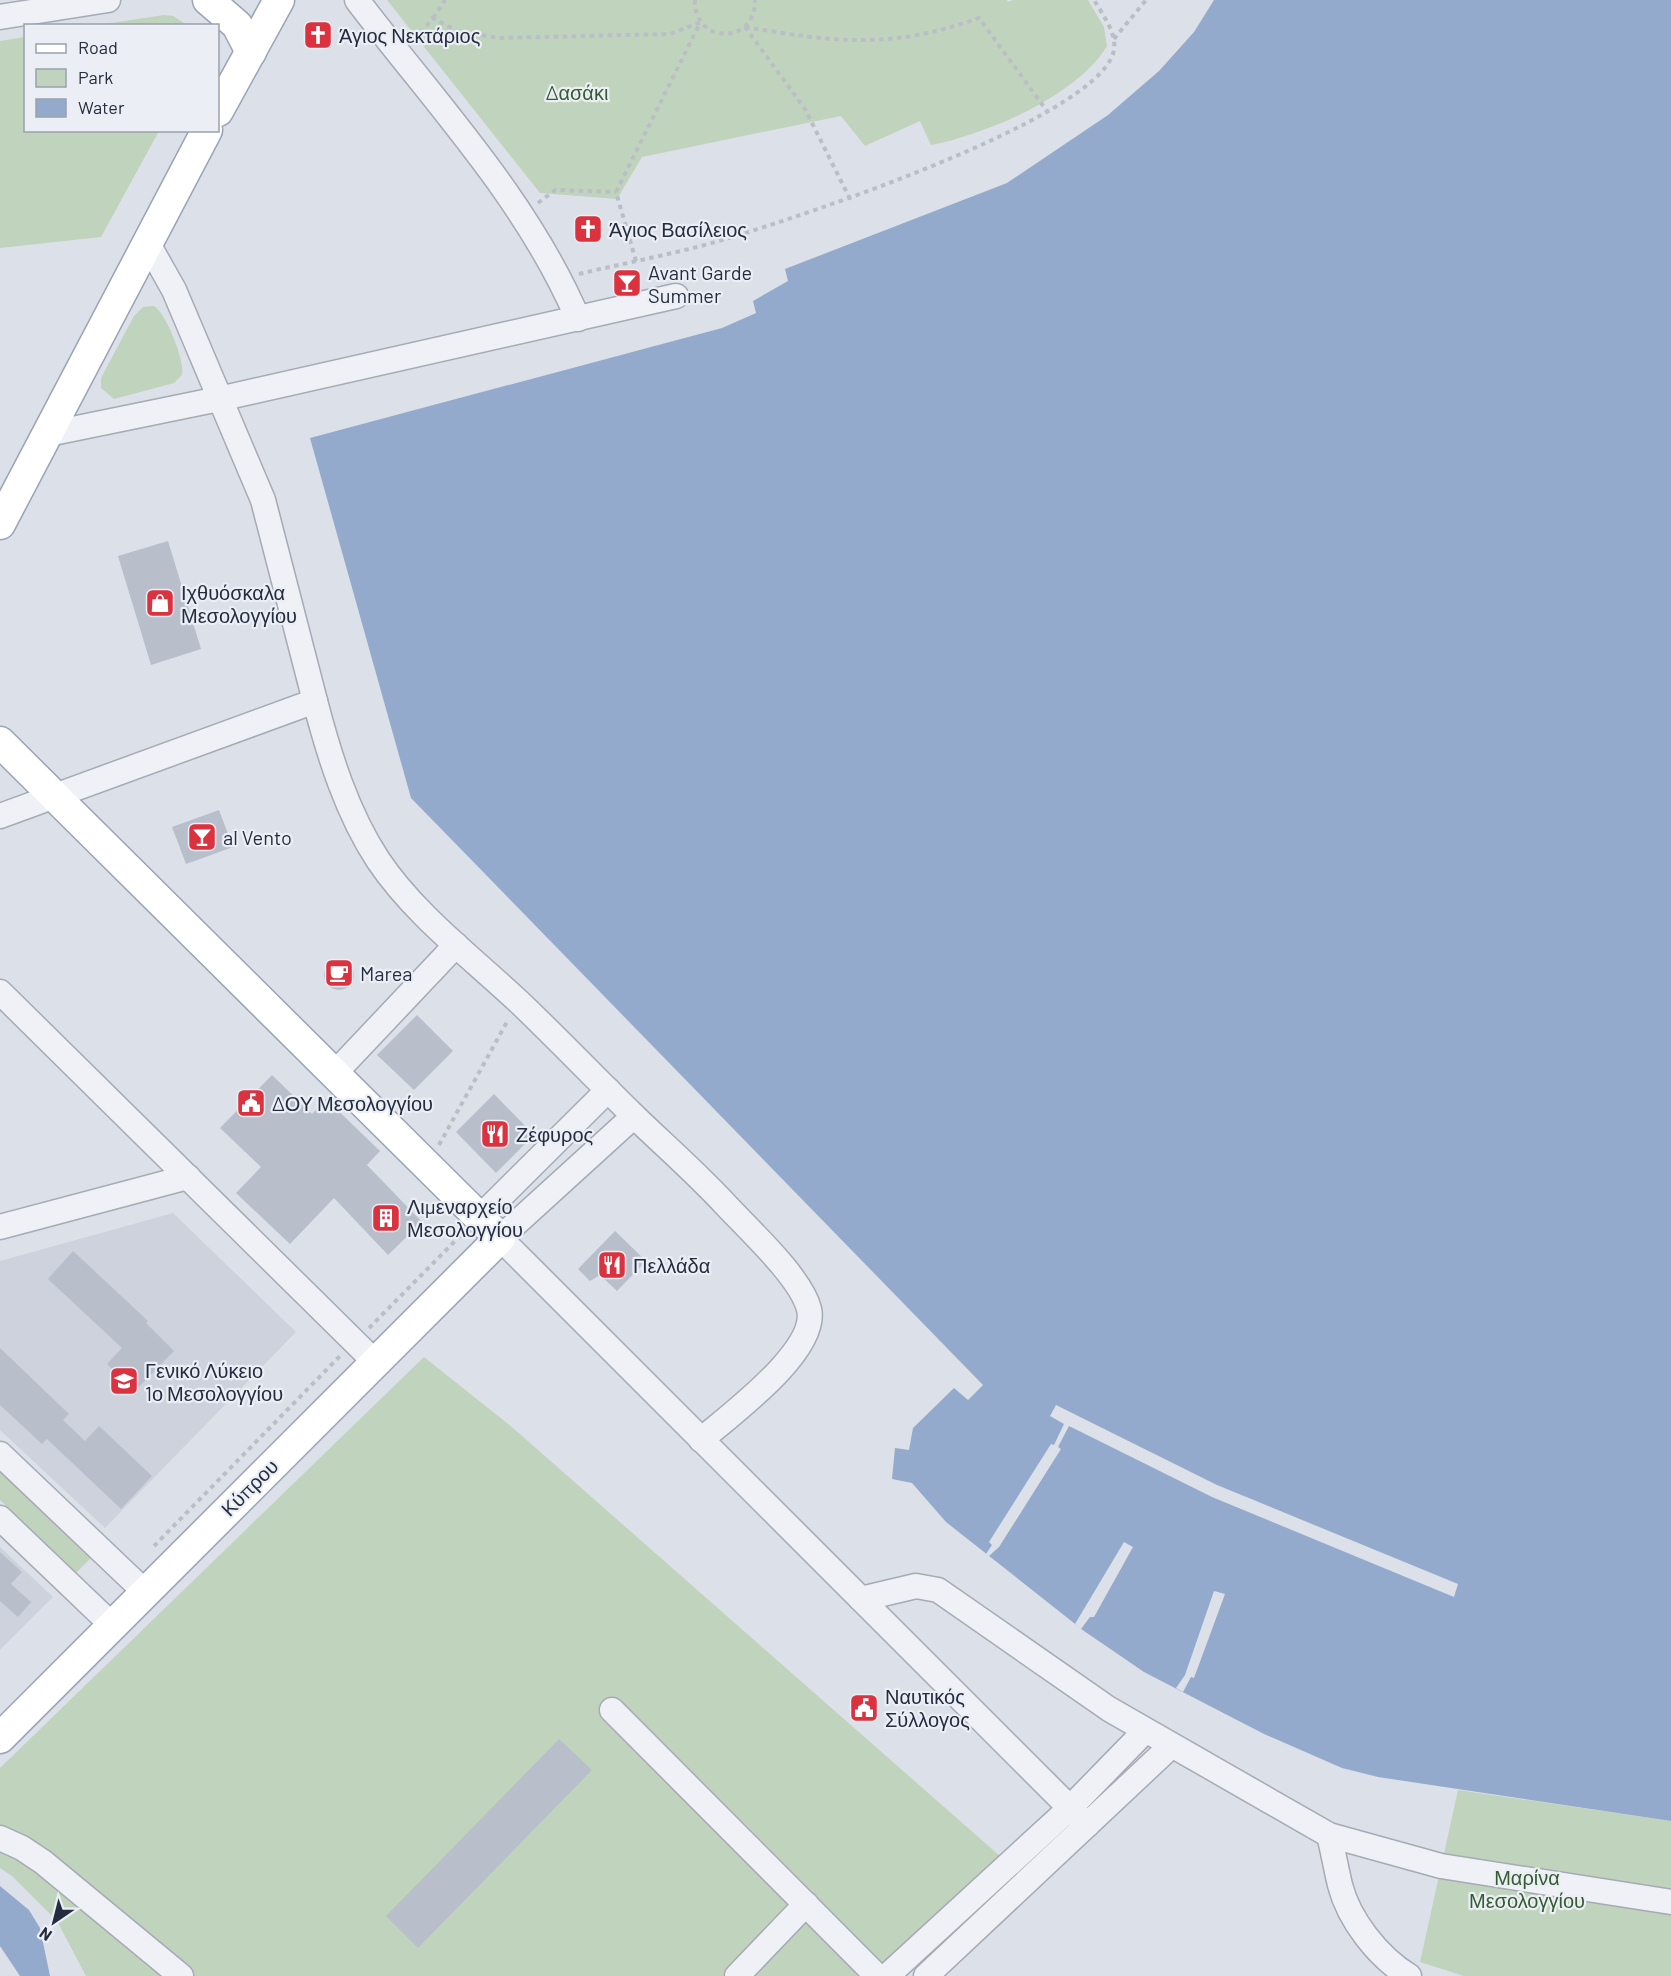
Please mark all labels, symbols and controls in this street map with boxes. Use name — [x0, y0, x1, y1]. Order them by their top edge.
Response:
church icon: Άγιος Νεκτάριος — [302, 19, 334, 51]
place label: Άγιος Νεκτάριος — [339, 23, 481, 47]
legend — [24, 24, 219, 132]
text: Road — [78, 36, 118, 58]
text: Park — [78, 66, 113, 88]
park label: Δασάκι — [546, 80, 608, 104]
text: Water — [78, 96, 125, 118]
church icon: Άγιος Βασίλειος — [572, 213, 604, 245]
place label: Άγιος Βασίλειος — [609, 217, 747, 241]
place label: Avant Garde Summer — [648, 260, 752, 307]
bar icon: Avant Garde Summer — [611, 267, 643, 299]
place label: Ιχθυόσκαλα Μεσολογγίου — [181, 580, 297, 627]
shop icon: Ιχθυόσκαλα Μεσολογγίου — [144, 587, 176, 619]
bar icon: al Vento — [186, 821, 218, 853]
place label: al Vento — [223, 825, 292, 849]
cafe icon: Marea — [323, 957, 355, 989]
place label: Marea — [360, 961, 412, 985]
public building icon: ΔΟΥ Μεσολογγίου — [235, 1087, 267, 1119]
place label: ΔΟΥ Μεσολογγίου — [272, 1091, 433, 1115]
restaurant icon: Ζέφυρος — [479, 1118, 511, 1150]
place label: Ζέφυρος — [516, 1122, 594, 1146]
place label: Λιμεναρχείο Μεσολογγίου — [407, 1194, 523, 1241]
building icon: Λιμεναρχείο Μεσολογγίου — [370, 1202, 402, 1234]
restaurant icon: Πελλάδα — [596, 1249, 628, 1281]
place label: Πελλάδα — [633, 1253, 710, 1277]
place label: Γενικό Λύκειο 1ο Μεσολογγίου — [145, 1358, 283, 1405]
school or university icon: Γενικό Λύκειο 1ο Μεσολογγίου — [108, 1365, 140, 1397]
street label: Κύπρου — [216, 1454, 282, 1520]
place label: Ναυτικός Σύλλογος — [885, 1684, 970, 1731]
public building icon: Ναυτικός Σύλλογος — [848, 1692, 880, 1724]
park label: Μαρίνα Μεσολογγίου — [1469, 1865, 1585, 1912]
north arrow — [24, 1892, 84, 1952]
text: N — [35, 1924, 55, 1946]

